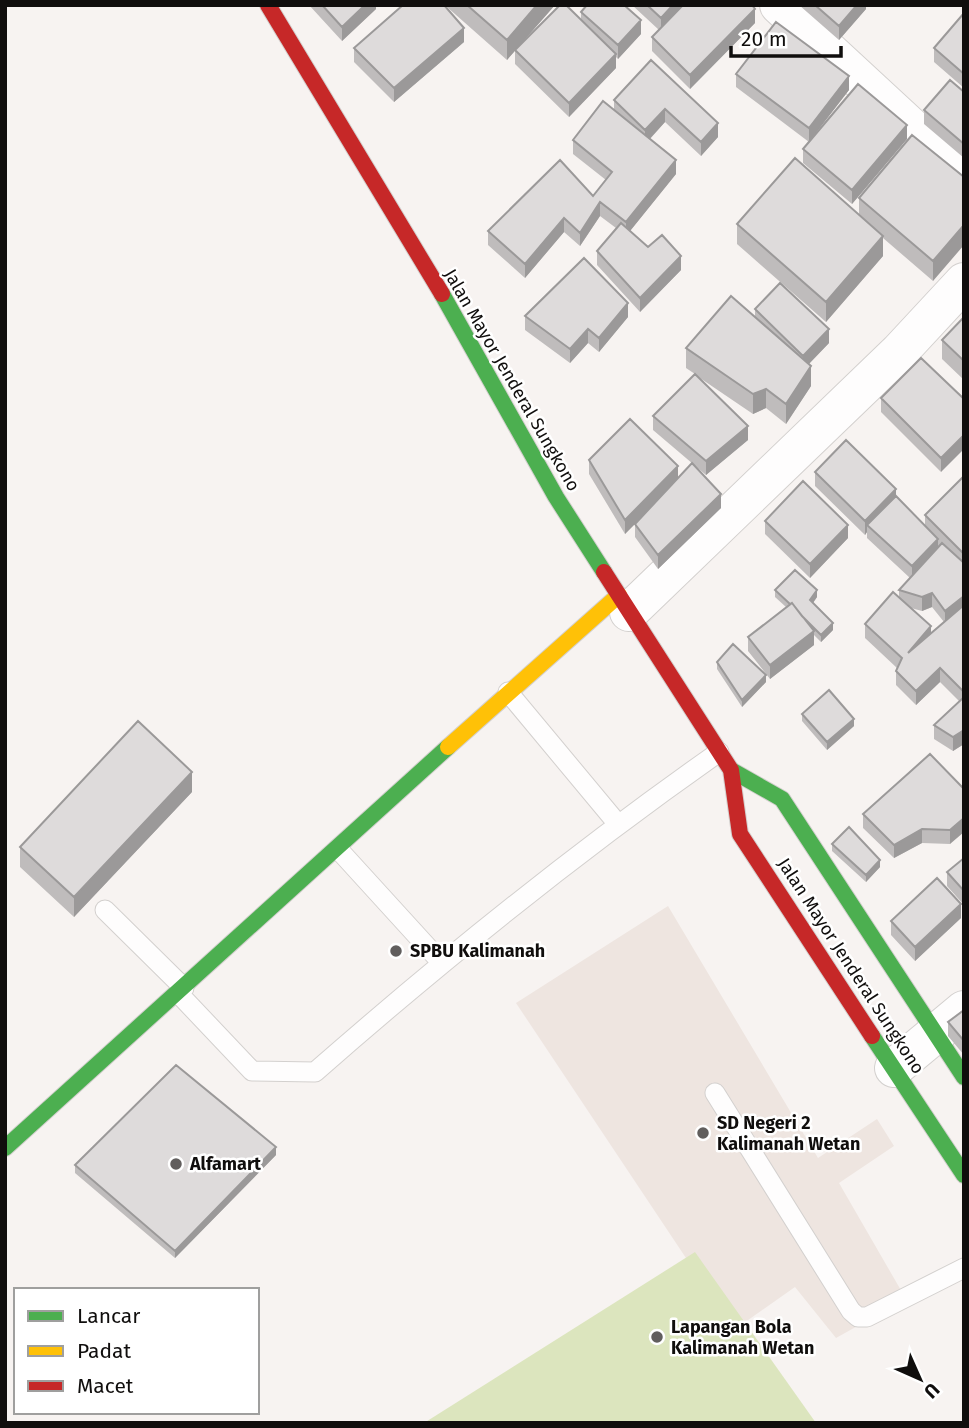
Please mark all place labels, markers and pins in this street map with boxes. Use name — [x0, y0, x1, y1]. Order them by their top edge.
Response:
place label: SPBU Kalimanah — [410, 940, 545, 962]
marker: SPBU Kalimanah — [388, 943, 404, 959]
place label: SD Negeri 2 Kalimanah Wetan — [717, 1112, 860, 1155]
marker: SD Negeri 2 Kalimanah Wetan — [695, 1125, 711, 1141]
place label: Alfamart — [189, 1153, 262, 1175]
marker: Alfamart — [168, 1156, 184, 1172]
place label: Lapangan Bola Kalimanah Wetan — [671, 1316, 814, 1359]
marker: Lapangan Bola Kalimanah Wetan — [649, 1329, 665, 1345]

